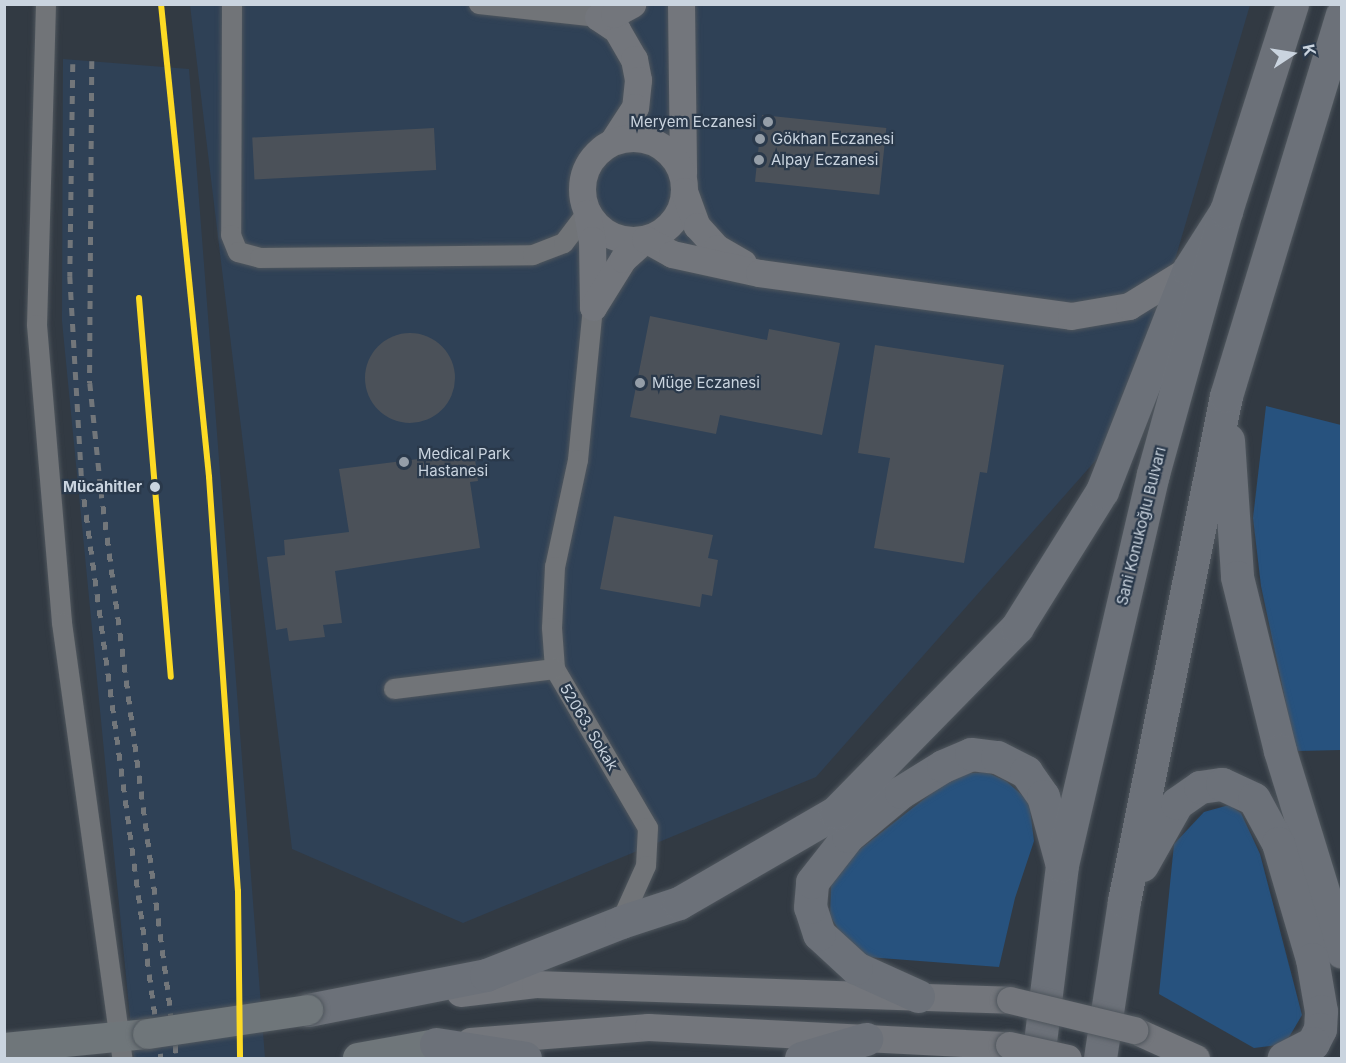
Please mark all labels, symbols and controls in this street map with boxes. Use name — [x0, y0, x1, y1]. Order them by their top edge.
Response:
north arrow — [1262, 24, 1322, 84]
text: K — [1299, 43, 1321, 58]
place label: Meryem Eczanesi — [630, 113, 756, 131]
marker: Meryem Eczanesi — [761, 115, 775, 129]
place label: Gökhan Eczanesi — [772, 130, 894, 148]
marker: Gökhan Eczanesi — [753, 132, 767, 146]
place label: Alpay Eczanesi — [771, 151, 878, 169]
marker: Alpay Eczanesi — [752, 153, 766, 167]
place label: Müge Eczanesi — [652, 374, 760, 392]
marker: Müge Eczanesi — [633, 376, 647, 390]
place label: Medical Park Hastanesi — [418, 444, 510, 479]
street label: Sani Konukoğlu Bulvarı — [1113, 445, 1169, 607]
marker: Medical Park Hastanesi — [395, 453, 413, 471]
place label: Mücahitler — [63, 478, 142, 496]
marker: Mücahitler — [146, 478, 164, 496]
street label: 52063. Sokak — [556, 680, 622, 774]

